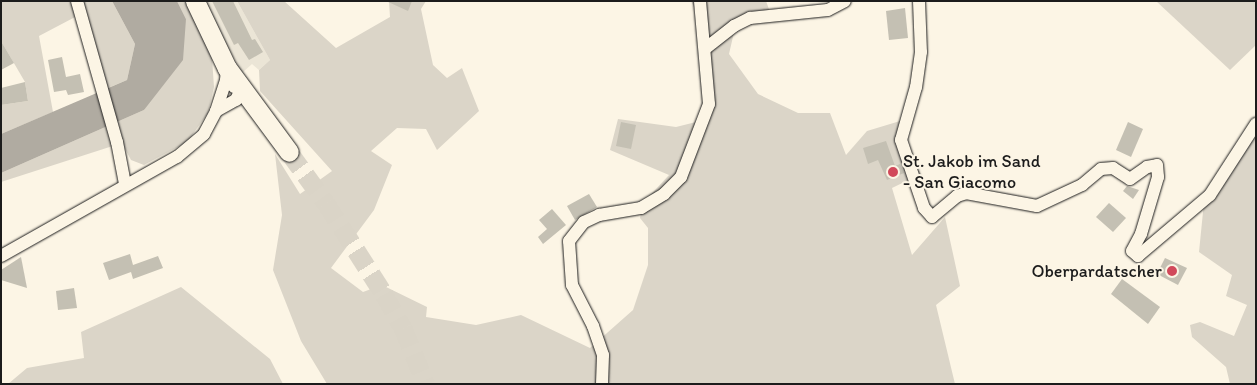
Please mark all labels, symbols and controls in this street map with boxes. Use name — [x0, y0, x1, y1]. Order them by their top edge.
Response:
place label: St. Jakob im Sand - San Giacomo — [903, 151, 1041, 193]
marker: St. Jakob im Sand - San Giacomo — [887, 166, 899, 178]
place label: Oberpardatscher — [1031, 260, 1162, 282]
marker: Oberpardatscher — [1166, 265, 1178, 277]

